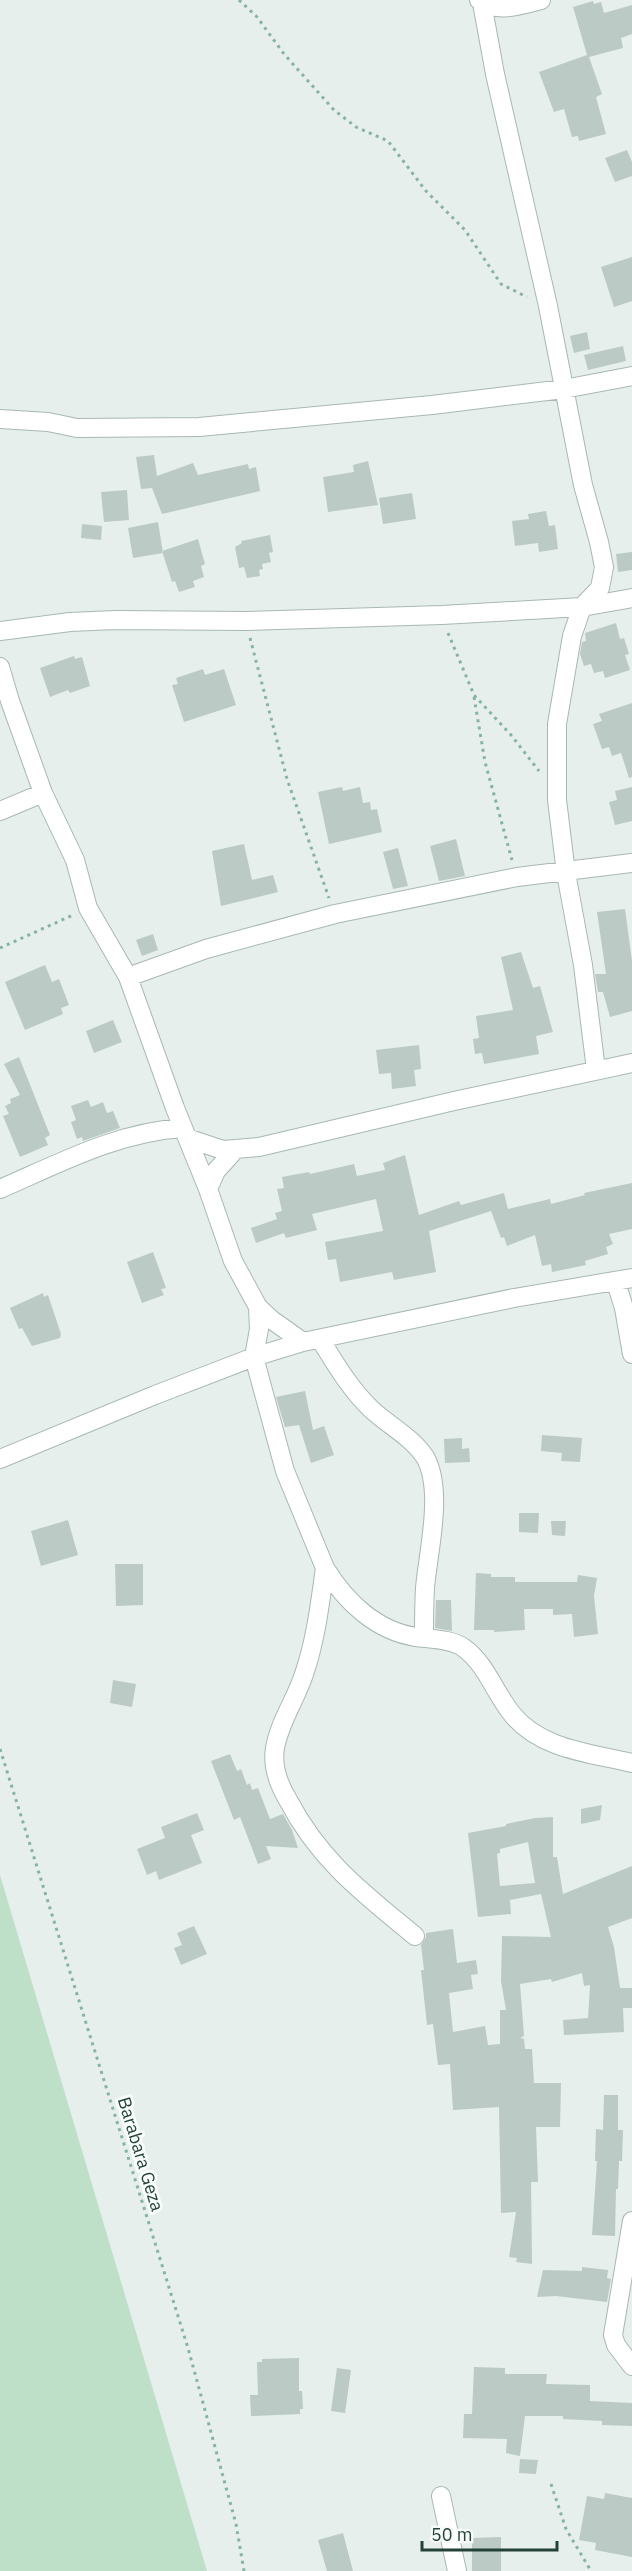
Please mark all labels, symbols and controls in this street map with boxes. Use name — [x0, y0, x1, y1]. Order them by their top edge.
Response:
street label: Barabara Geza — [113, 2094, 169, 2214]
scale bar — [422, 2514, 557, 2552]
text: 50 m — [431, 2523, 473, 2546]

